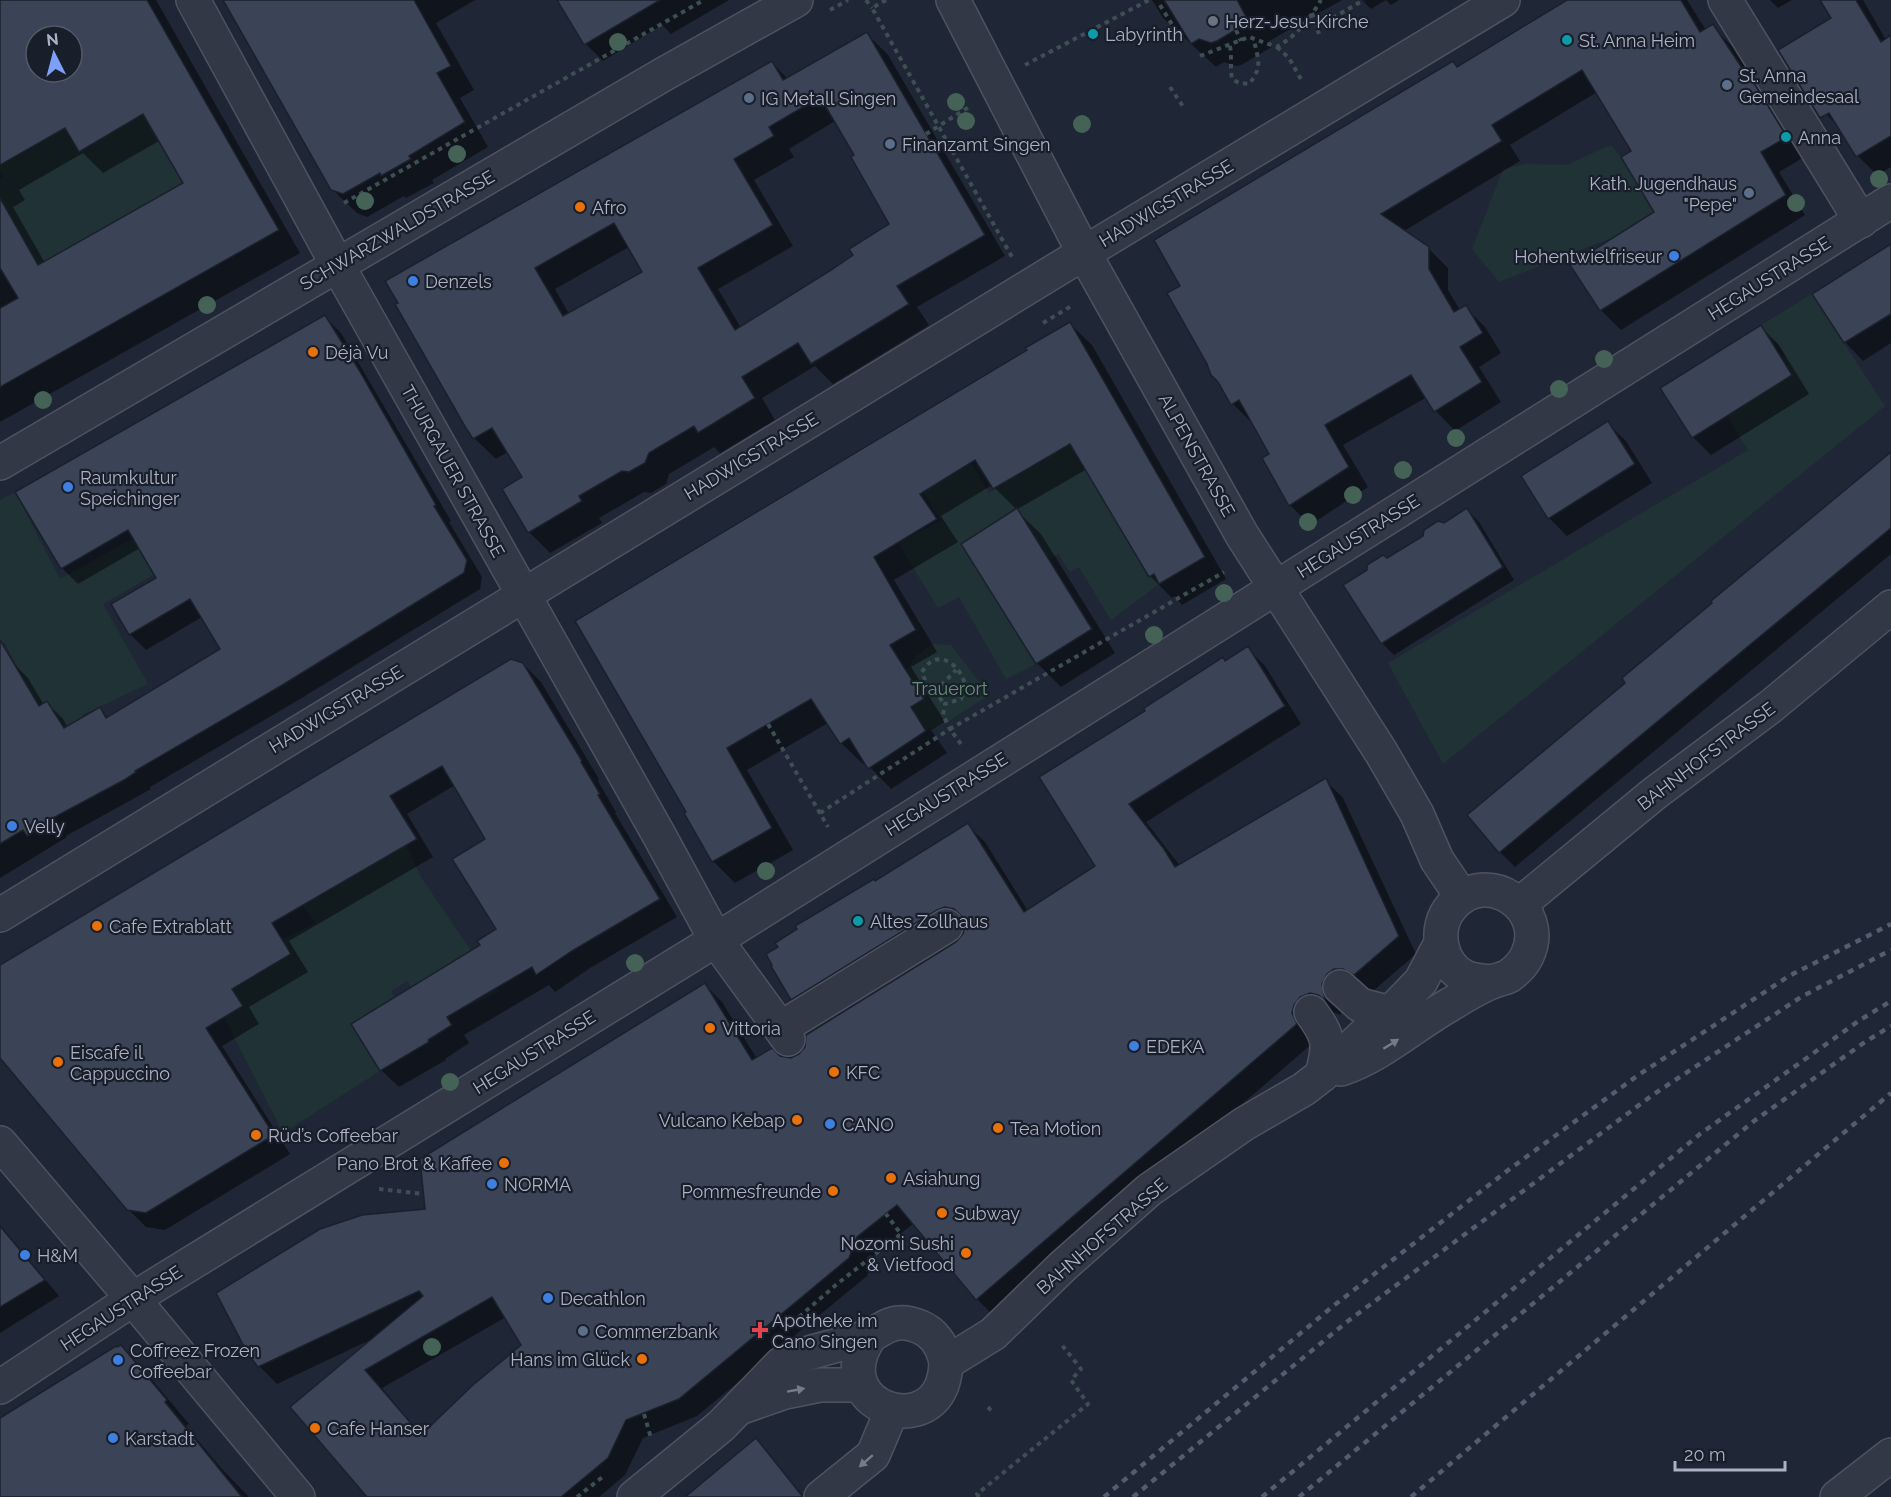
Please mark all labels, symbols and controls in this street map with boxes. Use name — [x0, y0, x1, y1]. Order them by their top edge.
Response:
place label: Herz-Jesu-Kirche — [1225, 11, 1369, 32]
marker: Herz-Jesu-Kirche — [1206, 14, 1220, 28]
north arrow — [24, 24, 84, 84]
place label: Labyrinth — [1105, 24, 1183, 45]
marker: Labyrinth — [1086, 27, 1100, 41]
text: N — [45, 29, 60, 50]
place label: St. Anna Heim — [1579, 30, 1695, 51]
marker: St. Anna Heim — [1560, 33, 1574, 47]
place label: St. Anna Gemeindesaal — [1739, 65, 1859, 107]
marker: St. Anna Gemeindesaal — [1720, 78, 1734, 92]
place label: IG Metall Singen — [761, 88, 896, 109]
marker: IG Metall Singen — [742, 91, 756, 105]
place label: Anna — [1798, 127, 1841, 148]
marker: Anna — [1779, 130, 1793, 144]
place label: Finanzamt Singen — [902, 134, 1051, 155]
marker: Finanzamt Singen — [883, 137, 897, 151]
street label: HADWIGSTRASSE — [1095, 155, 1237, 251]
street label: SCHWARZWALDSTRASSE — [296, 166, 498, 294]
place label: Kath. Jugendhaus "Pepe" — [1589, 173, 1737, 215]
marker: Kath. Jugendhaus "Pepe" — [1742, 186, 1756, 200]
place label: Afro — [592, 197, 627, 218]
marker: Afro — [573, 200, 587, 214]
street label: HEGAUSTRASSE — [1704, 232, 1834, 324]
place label: Hohentwielfriseur — [1514, 246, 1663, 267]
marker: Hohentwielfriseur — [1667, 249, 1681, 263]
place label: Denzels — [425, 271, 492, 292]
marker: Denzels — [406, 274, 420, 288]
place label: Déjà Vu — [325, 342, 388, 363]
marker: Déjà Vu — [306, 345, 320, 359]
street label: THURGAUER STRASSE — [397, 381, 509, 561]
street label: ALPENSTRASSE — [1155, 390, 1239, 520]
street label: HADWIGSTRASSE — [680, 408, 822, 504]
place label: Raumkultur Speichinger — [80, 467, 180, 509]
marker: Raumkultur Speichinger — [61, 480, 75, 494]
street label: HEGAUSTRASSE — [1293, 490, 1423, 582]
street label: HADWIGSTRASSE — [265, 661, 407, 757]
park label: Trauerort — [912, 678, 988, 699]
street label: BAHNHOFSTRASSE — [1633, 697, 1779, 815]
street label: HEGAUSTRASSE — [881, 748, 1011, 840]
place label: Velly — [24, 816, 65, 837]
marker: Velly — [5, 819, 19, 833]
place label: Altes Zollhaus — [870, 911, 988, 932]
marker: Altes Zollhaus — [851, 914, 865, 928]
place label: Cafe Extrablatt — [109, 916, 232, 937]
marker: Cafe Extrablatt — [90, 919, 104, 933]
street label: HEGAUSTRASSE — [469, 1006, 599, 1098]
place label: Vittoria — [722, 1018, 781, 1039]
marker: Vittoria — [703, 1021, 717, 1035]
place label: EDEKA — [1146, 1036, 1205, 1057]
marker: EDEKA — [1127, 1039, 1141, 1053]
one-way arrow — [1383, 1039, 1399, 1050]
place label: Eiscafe il Cappuccino — [70, 1042, 170, 1084]
marker: Eiscafe il Cappuccino — [51, 1055, 65, 1069]
place label: KFC — [846, 1062, 880, 1083]
marker: KFC — [827, 1065, 841, 1079]
place label: Vulcano Kebap — [659, 1110, 785, 1131]
marker: Vulcano Kebap — [790, 1113, 804, 1127]
place label: CANO — [842, 1114, 894, 1135]
marker: CANO — [823, 1117, 837, 1131]
place label: Tea Motion — [1010, 1118, 1101, 1139]
marker: Tea Motion — [991, 1121, 1005, 1135]
place label: Rüd’s Coffeebar — [268, 1125, 399, 1146]
marker: Rüd’s Coffeebar — [249, 1128, 263, 1142]
place label: Pano Brot & Kaffee — [337, 1153, 492, 1174]
marker: Pano Brot & Kaffee — [497, 1156, 511, 1170]
place label: Asiahung — [903, 1168, 980, 1189]
marker: Asiahung — [884, 1171, 898, 1185]
street label: BAHNHOFSTRASSE — [1032, 1173, 1172, 1299]
place label: NORMA — [504, 1174, 571, 1195]
marker: NORMA — [485, 1177, 499, 1191]
place label: Pommesfreunde — [681, 1181, 821, 1202]
marker: Pommesfreunde — [826, 1184, 840, 1198]
place label: Subway — [954, 1203, 1020, 1224]
marker: Subway — [935, 1206, 949, 1220]
place label: Nozomi Sushi & Vietfood — [841, 1233, 954, 1275]
place label: H&M — [37, 1245, 78, 1266]
marker: Nozomi Sushi & Vietfood — [959, 1246, 973, 1260]
marker: H&M — [18, 1248, 32, 1262]
street label: HEGAUSTRASSE — [56, 1261, 186, 1355]
place label: Decathlon — [560, 1288, 646, 1309]
marker: Decathlon — [541, 1291, 555, 1305]
place label: Apotheke im Cano Singen — [772, 1310, 878, 1352]
place label: Commerzbank — [595, 1321, 718, 1342]
marker: Apotheke im Cano Singen — [753, 1323, 767, 1337]
marker: Commerzbank — [576, 1324, 590, 1338]
place label: Coffreez Frozen Coffeebar — [130, 1340, 260, 1382]
place label: Hans im Glück — [510, 1349, 630, 1370]
marker: Hans im Glück — [635, 1352, 649, 1366]
marker: Coffreez Frozen Coffeebar — [111, 1353, 125, 1367]
one-way arrow — [786, 1385, 805, 1394]
place label: Cafe Hanser — [327, 1418, 430, 1439]
marker: Cafe Hanser — [308, 1421, 322, 1435]
place label: Karstadt — [125, 1428, 194, 1449]
marker: Karstadt — [106, 1431, 120, 1445]
scale bar — [1675, 1434, 1784, 1472]
text: 20 m — [1684, 1444, 1726, 1465]
one-way arrow — [858, 1454, 874, 1467]

